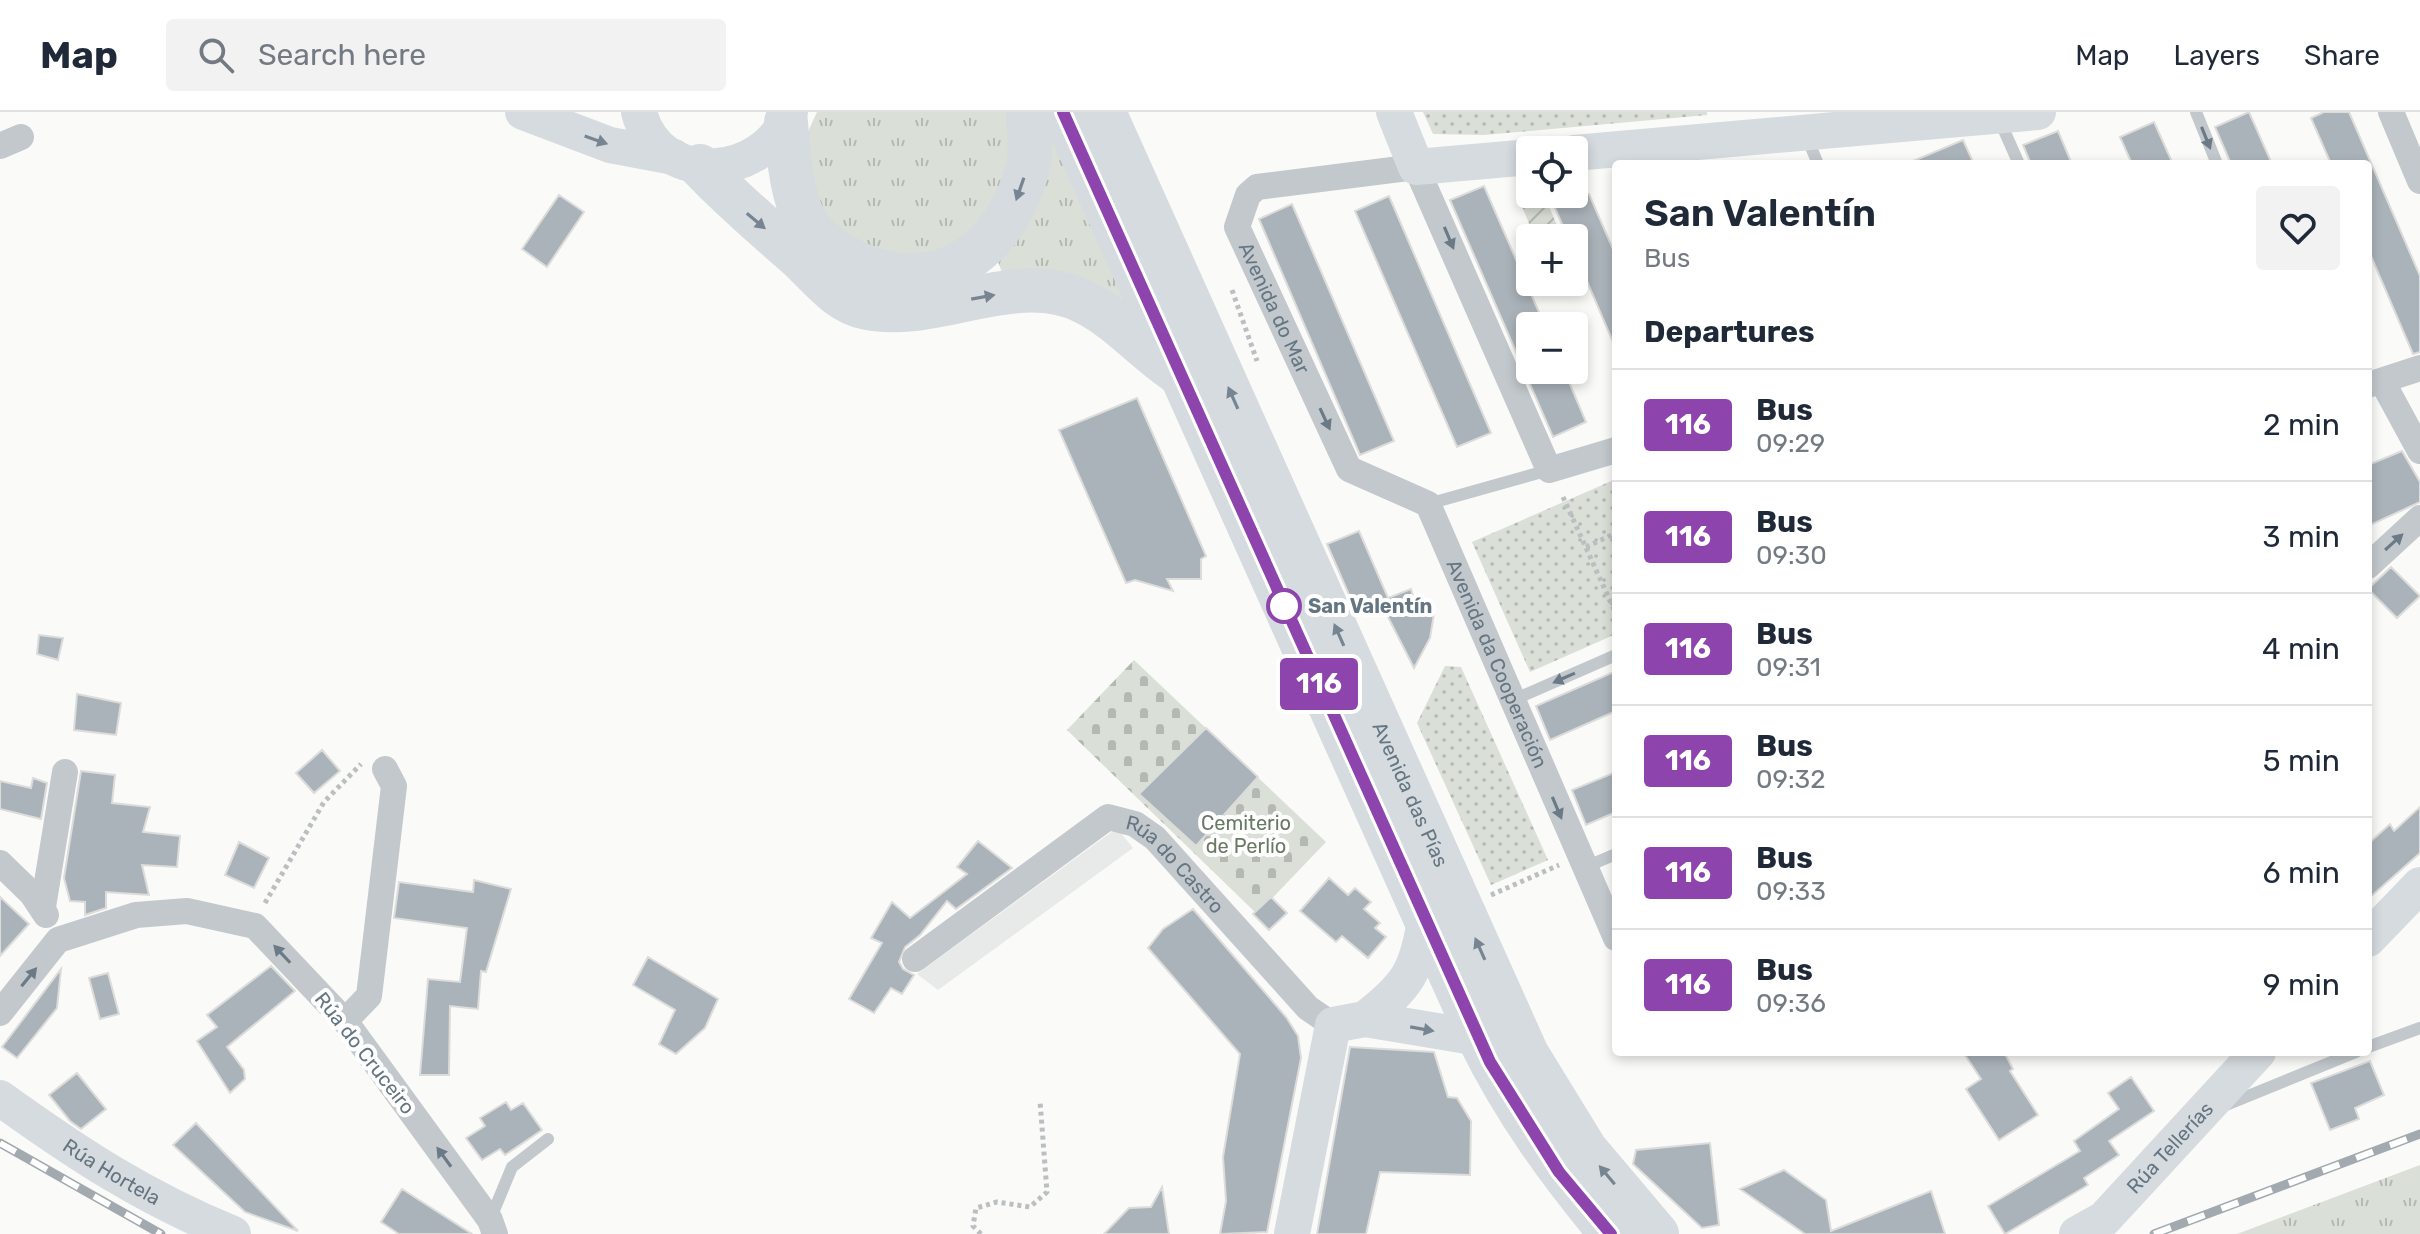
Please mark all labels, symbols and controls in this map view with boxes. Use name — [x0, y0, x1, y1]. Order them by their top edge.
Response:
search box — [166, 19, 726, 91]
text: Map — [40, 32, 118, 78]
icon: search — [194, 33, 238, 77]
text: Search here — [258, 37, 426, 73]
text: Map — [2075, 39, 2130, 72]
text: Layers — [2174, 39, 2260, 72]
text: Share — [2304, 39, 2380, 72]
one-way arrow — [2200, 126, 2213, 150]
one-way arrow — [584, 134, 608, 147]
map controls — [1516, 136, 1588, 384]
button: locate — [1516, 136, 1588, 208]
one-way arrow — [1014, 177, 1026, 201]
button: heart — [2256, 186, 2340, 270]
text: San Valentín — [1644, 190, 1876, 236]
one-way arrow — [745, 212, 765, 229]
button: + — [1516, 224, 1588, 296]
one-way arrow — [1442, 226, 1455, 250]
street label: Avenida do Mar — [1234, 238, 1315, 378]
text: Bus — [1644, 243, 1690, 274]
one-way arrow — [971, 290, 996, 302]
button: − — [1516, 312, 1588, 384]
text: Departures — [1644, 314, 1815, 350]
one-way arrow — [1226, 386, 1239, 410]
text: Bus — [1756, 392, 1813, 428]
text: 2 min — [2263, 407, 2340, 443]
one-way arrow — [1319, 408, 1332, 431]
text: 116 — [1665, 408, 1711, 441]
text: 09:29 — [1756, 428, 1825, 459]
text: Bus — [1756, 504, 1813, 540]
text: 3 min — [2263, 519, 2340, 555]
text: 116 — [1665, 520, 1711, 553]
one-way arrow — [2384, 533, 2404, 551]
text: 09:30 — [1756, 540, 1827, 571]
street label: Avenida da Cooperación — [1441, 556, 1553, 772]
marker: San Valentín — [1267, 589, 1301, 623]
place label: San Valentín — [1308, 594, 1432, 618]
text: Bus — [1756, 616, 1813, 652]
one-way arrow — [1332, 623, 1346, 647]
text: 4 min — [2262, 631, 2340, 667]
text: 116 — [1665, 632, 1711, 665]
text: 09:31 — [1756, 652, 1821, 683]
line badge: 116 — [1273, 658, 1365, 710]
text: 116 — [1296, 667, 1342, 700]
one-way arrow — [1552, 671, 1576, 684]
street label: Avenida das Pías — [1367, 718, 1453, 871]
text: Bus — [1756, 728, 1813, 764]
text: 5 min — [2263, 743, 2340, 779]
text: 116 — [1665, 744, 1711, 777]
text: 09:32 — [1756, 764, 1825, 795]
one-way arrow — [1551, 796, 1564, 820]
street label: Rúa do Castro — [1123, 810, 1229, 918]
park label: Cemiterio de Perlío — [1201, 811, 1291, 858]
text: Bus — [1756, 840, 1813, 876]
text: 6 min — [2262, 855, 2340, 891]
text: 116 — [1665, 856, 1711, 889]
text: 09:33 — [1756, 876, 1826, 907]
one-way arrow — [1473, 937, 1487, 961]
one-way arrow — [273, 945, 291, 964]
text: Bus — [1756, 952, 1813, 988]
one-way arrow — [20, 967, 37, 987]
text: 9 min — [2263, 967, 2340, 1003]
text: 116 — [1665, 968, 1711, 1001]
street label: Rúa do Cruceiro — [310, 987, 420, 1119]
text: 09:36 — [1756, 988, 1826, 1019]
one-way arrow — [1410, 1023, 1435, 1035]
street label: Rúa Tellerías — [2122, 1097, 2218, 1198]
street label: Rúa Hortela — [59, 1133, 164, 1210]
one-way arrow — [436, 1146, 452, 1168]
one-way arrow — [1599, 1165, 1616, 1185]

